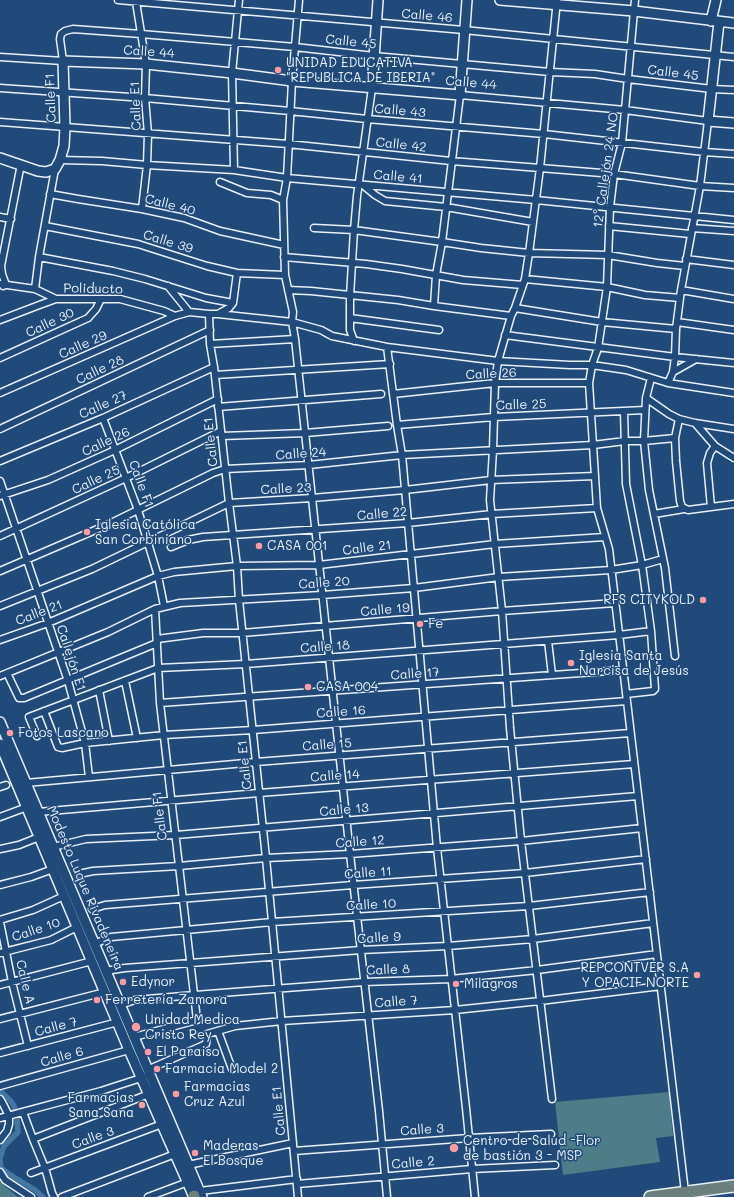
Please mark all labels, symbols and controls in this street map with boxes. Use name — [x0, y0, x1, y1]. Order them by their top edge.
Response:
street label: Calle 46 — [401, 6, 453, 26]
street label: Calle 45 — [325, 32, 377, 52]
street label: Calle 44 — [123, 42, 175, 62]
place label: UNIDAD EDUCATIVA "REPUBLICA DE IBERIA" — [286, 55, 435, 86]
street label: Calle 45 — [647, 62, 699, 84]
marker: UNIDAD EDUCATIVA "REPUBLICA DE IBERIA" — [273, 65, 283, 75]
street label: Calle F1 — [42, 73, 60, 123]
street label: Calle 44 — [445, 73, 497, 93]
street label: Calle E1 — [127, 81, 145, 131]
street label: Calle 43 — [374, 101, 426, 121]
street label: 12° Callejón 24 NO — [590, 111, 622, 229]
street label: Calle 42 — [375, 135, 427, 155]
street label: Calle 41 — [373, 167, 423, 187]
street label: Calle 40 — [143, 191, 197, 219]
street label: Calle 39 — [141, 227, 195, 257]
street label: Poliducto — [63, 281, 123, 297]
street label: Calle 30 — [23, 305, 77, 341]
street label: Calle 29 — [57, 327, 109, 363]
street label: Calle 28 — [73, 352, 127, 388]
street label: Calle 26 — [465, 365, 517, 383]
street label: Calle 27 — [77, 388, 129, 422]
street label: Calle 25 — [495, 396, 547, 414]
street label: Calle E1 — [201, 417, 221, 467]
street label: Calle 26 — [79, 424, 133, 460]
street label: Calle 24 — [275, 444, 327, 464]
street label: Calle F1 — [125, 458, 157, 510]
street label: Calle 25 — [70, 462, 122, 498]
street label: Calle 23 — [260, 480, 312, 498]
street label: Calle 22 — [356, 504, 408, 524]
place label: Iglesia Católica San Corbiniano — [95, 517, 196, 548]
marker: Iglesia Católica San Corbiniano — [82, 527, 92, 537]
street label: Calle 21 — [342, 537, 392, 559]
place label: CASA 001 — [267, 538, 328, 554]
marker: CASA 001 — [254, 541, 264, 551]
street label: Calle 20 — [298, 573, 350, 593]
place label: RFS CITYKOLD — [603, 592, 695, 608]
marker: RFS CITYKOLD — [698, 595, 708, 605]
street label: Calle 21 — [13, 597, 65, 629]
street label: Calle 19 — [360, 600, 410, 620]
place label: Fe — [428, 616, 443, 632]
marker: Fe — [415, 619, 425, 629]
street label: Callejón E1 — [53, 623, 89, 693]
street label: Calle 18 — [300, 637, 350, 657]
place label: Iglesia Santa Narcisa de Jesús — [579, 648, 689, 679]
marker: Iglesia Santa Narcisa de Jesús — [566, 658, 576, 668]
street label: Calle 17 — [390, 665, 440, 683]
place label: CASA 004 — [316, 679, 378, 695]
marker: CASA 004 — [303, 682, 313, 692]
street label: Calle 16 — [316, 702, 366, 722]
place label: Fotos Lascano — [18, 725, 109, 741]
marker: Fotos Lascano — [5, 728, 15, 738]
street label: Calle 15 — [302, 735, 352, 755]
street label: Calle E1 — [235, 740, 255, 790]
street label: Calle 14 — [310, 766, 360, 786]
street label: Calle F1 — [149, 791, 171, 841]
street label: Calle 13 — [319, 800, 369, 820]
street label: Modesto Luque Rivadeneira — [43, 803, 127, 973]
street label: Calle 12 — [335, 833, 385, 851]
street label: Calle 11 — [344, 864, 392, 882]
street label: Calle 10 — [346, 896, 396, 914]
street label: Calle 10 — [10, 915, 62, 945]
street label: Calle 9 — [357, 929, 401, 947]
street label: Calle A — [12, 958, 38, 1006]
place label: REPCONTVER S.A Y OPACIF NORTE — [580, 960, 689, 991]
street label: Calle 8 — [366, 961, 410, 979]
marker: REPCONTVER S.A Y OPACIF NORTE — [692, 970, 702, 980]
place label: Edynor — [131, 974, 175, 990]
place label: Milagros — [464, 976, 518, 992]
marker: Edynor — [118, 977, 128, 987]
marker: Milagros — [451, 979, 461, 989]
place label: Ferretería Zamora — [105, 992, 228, 1008]
street label: Calle 7 — [374, 993, 418, 1011]
marker: Ferretería Zamora — [92, 995, 102, 1005]
place label: Unidad Medica Cristo Rey — [145, 1012, 240, 1043]
street label: Calle 7 — [33, 1014, 79, 1040]
marker: Unidad Medica Cristo Rey — [130, 1021, 142, 1033]
street label: Calle 6 — [39, 1043, 85, 1071]
place label: El Paraiso — [156, 1044, 220, 1060]
marker: El Paraiso — [143, 1047, 153, 1057]
place label: Farmacia Model 2 — [165, 1061, 278, 1077]
marker: Farmacia Model 2 — [152, 1064, 162, 1074]
place label: Farmacias Cruz Azul — [184, 1079, 250, 1110]
street label: Calle E1 — [269, 1086, 289, 1136]
marker: Farmacias Cruz Azul — [171, 1089, 181, 1099]
place label: Farmacias Sana Sana — [68, 1090, 134, 1121]
marker: Farmacias Sana Sana — [137, 1100, 147, 1110]
street label: Calle 3 — [400, 1121, 444, 1139]
street label: Calle 3 — [70, 1123, 116, 1153]
place label: Centro de Salud -Flor de bastión 3 - MSP — [463, 1133, 601, 1164]
place label: Maderas El Bosque — [203, 1138, 263, 1169]
marker: Centro de Salud -Flor de bastión 3 - MSP — [448, 1142, 460, 1154]
marker: Maderas El Bosque — [190, 1148, 200, 1158]
street label: Calle 2 — [391, 1153, 435, 1173]

